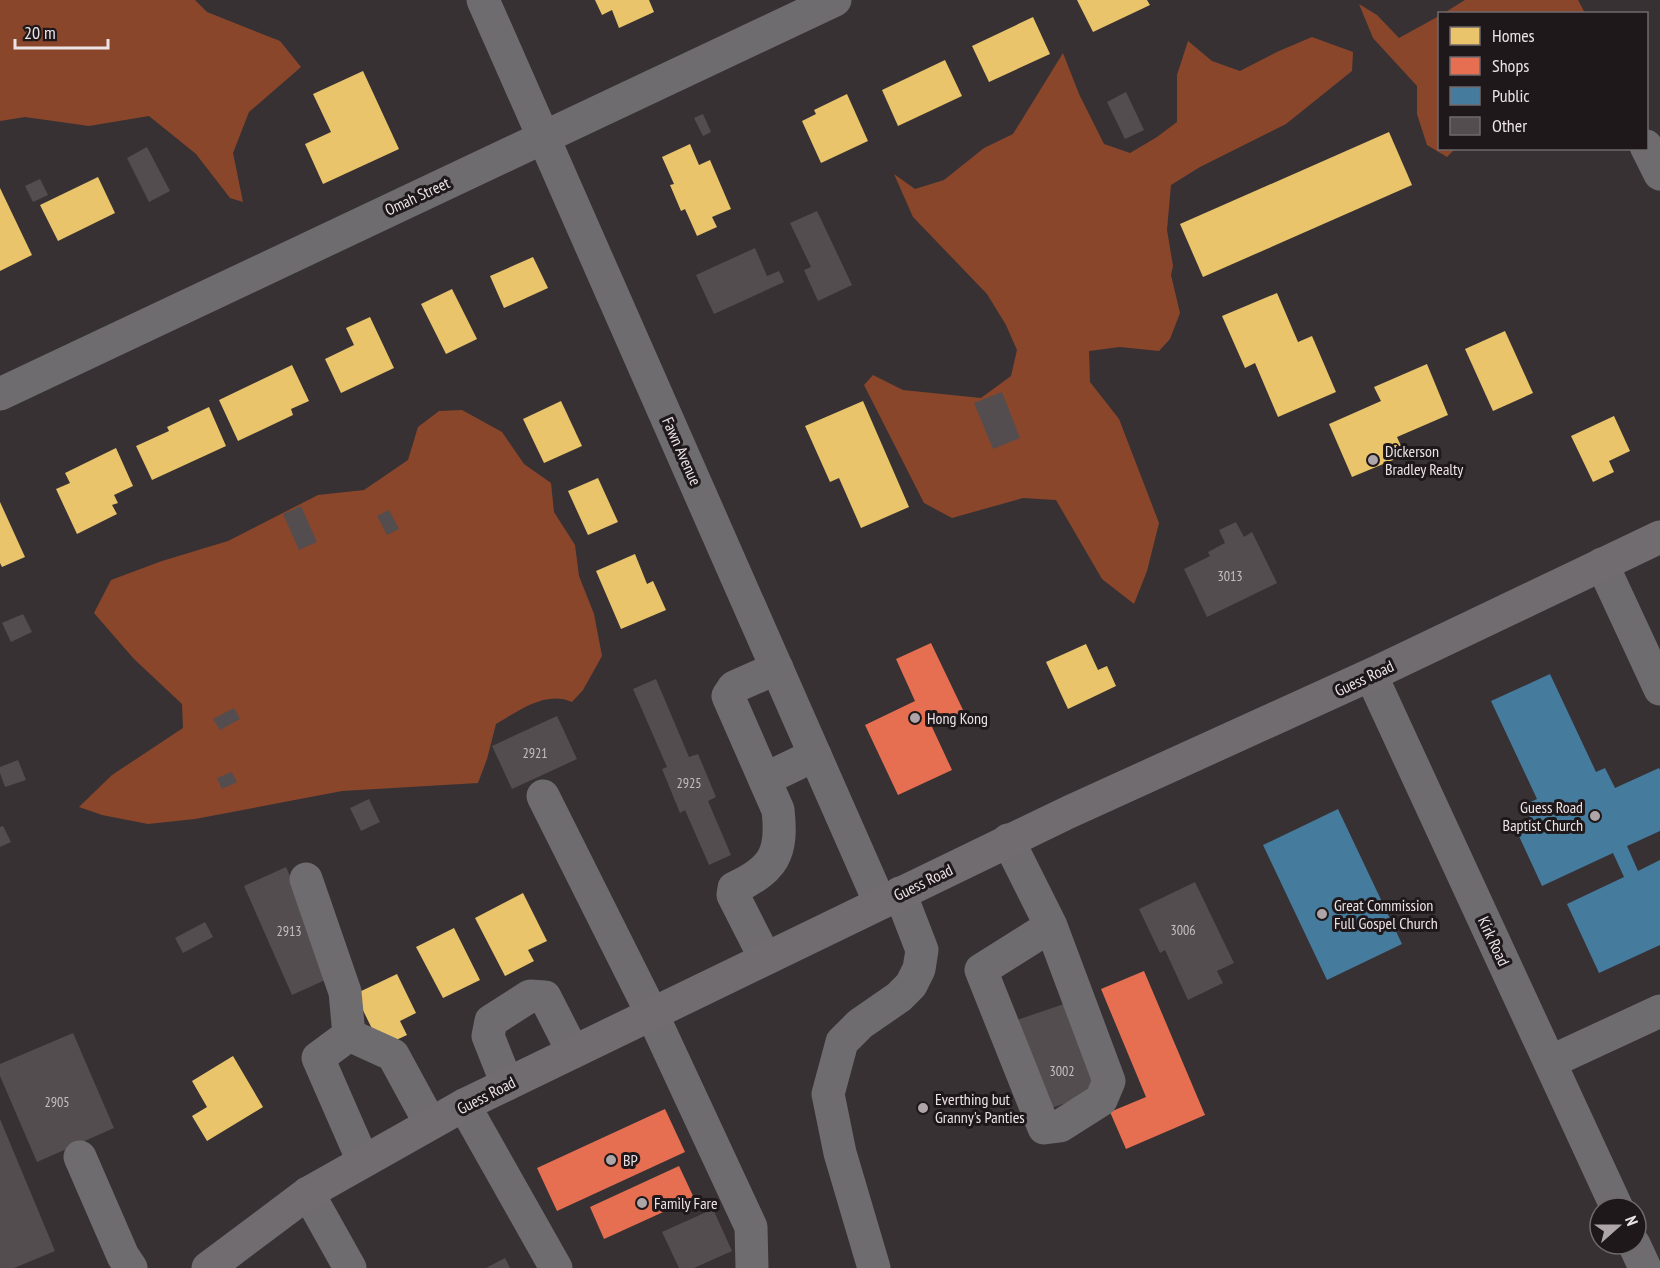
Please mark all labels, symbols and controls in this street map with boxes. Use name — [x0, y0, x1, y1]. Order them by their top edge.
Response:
scale bar — [15, 12, 108, 50]
legend — [1438, 12, 1648, 150]
text: 20 m — [24, 21, 56, 44]
text: Homes — [1492, 24, 1535, 47]
text: Shops — [1492, 54, 1529, 77]
text: Public — [1492, 84, 1530, 107]
text: Other — [1492, 114, 1527, 137]
street label: Omah Street — [381, 172, 453, 220]
street label: Fawn Avenue — [658, 414, 706, 488]
place label: Dickerson Bradley Realty — [1385, 441, 1463, 479]
marker: Dickerson Bradley Realty — [1366, 453, 1380, 467]
house number: 3013 — [1217, 567, 1243, 585]
street label: Guess Road — [1331, 656, 1397, 700]
place label: Hong Kong — [927, 708, 988, 728]
marker: Hong Kong — [908, 711, 922, 725]
house number: 2921 — [522, 744, 548, 762]
house number: 2925 — [676, 774, 702, 792]
place label: Guess Road Baptist Church — [1503, 797, 1583, 835]
marker: Guess Road Baptist Church — [1588, 809, 1602, 823]
street label: Guess Road — [890, 859, 956, 905]
place label: Great Commission Full Gospel Church — [1334, 895, 1438, 933]
marker: Great Commission Full Gospel Church — [1315, 907, 1329, 921]
street label: Kirk Road — [1474, 913, 1514, 969]
house number: 3006 — [1170, 921, 1196, 939]
house number: 2913 — [276, 922, 302, 940]
house number: 3002 — [1049, 1062, 1075, 1080]
street label: Guess Road — [453, 1072, 519, 1118]
place label: Everthing but Granny's Panties — [935, 1089, 1025, 1127]
house number: 2905 — [44, 1093, 70, 1111]
marker: Everthing but Granny's Panties — [916, 1101, 930, 1115]
place label: BP — [623, 1150, 638, 1170]
marker: BP — [604, 1153, 618, 1167]
place label: Family Fare — [654, 1193, 718, 1213]
marker: Family Fare — [635, 1196, 649, 1210]
north arrow — [1588, 1196, 1648, 1256]
text: N — [1621, 1213, 1643, 1228]

